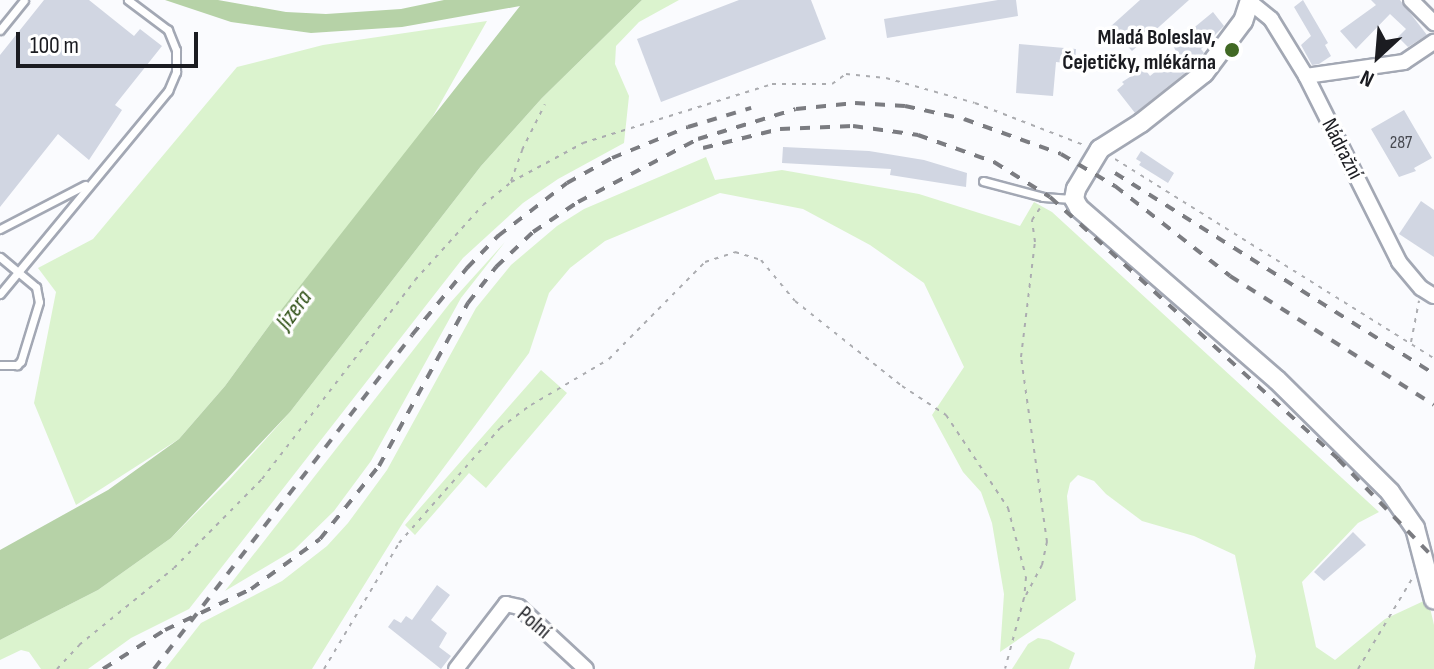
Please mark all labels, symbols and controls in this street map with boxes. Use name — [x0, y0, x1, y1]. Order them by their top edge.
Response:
scale bar — [20, 16, 202, 66]
north arrow — [1338, 16, 1418, 96]
place label: Mladá Boleslav, Čejetičky, mlékárna — [1062, 24, 1216, 76]
text: 100 m — [30, 31, 79, 60]
marker: Mladá Boleslav, Čejetičky, mlékárna — [1223, 41, 1241, 59]
text: N — [1356, 63, 1378, 93]
street label: Nádražní — [1316, 114, 1368, 184]
house number: 287 — [1390, 132, 1412, 154]
water label: Jizera — [270, 284, 318, 336]
street label: Polní — [512, 601, 556, 645]

